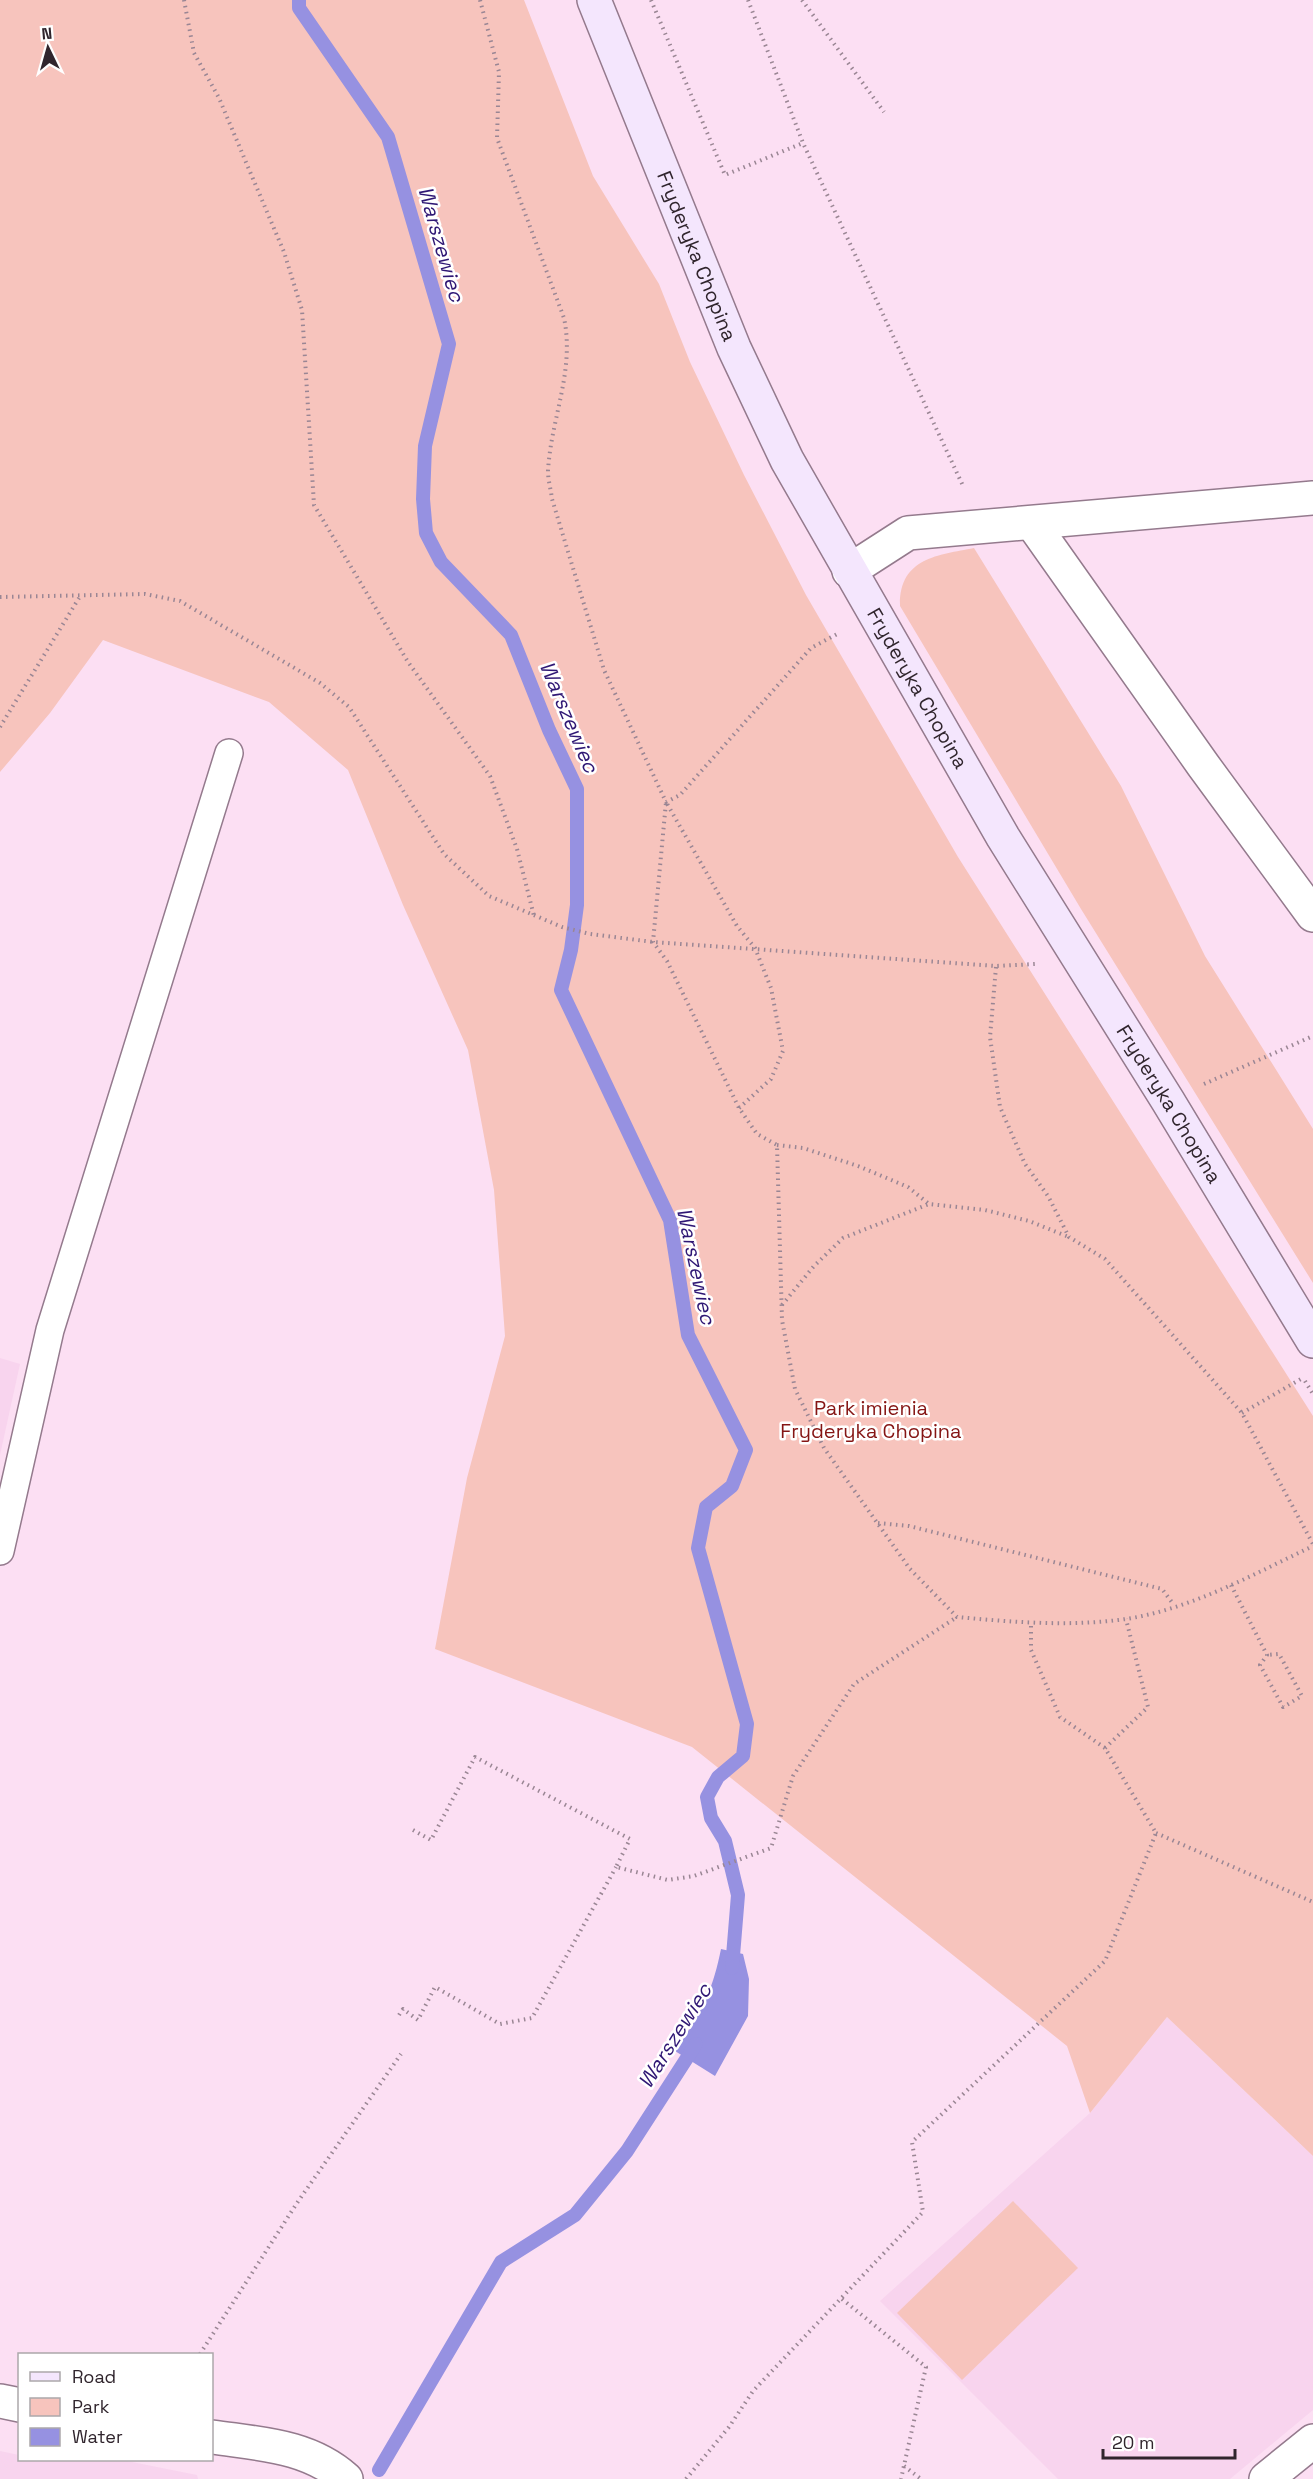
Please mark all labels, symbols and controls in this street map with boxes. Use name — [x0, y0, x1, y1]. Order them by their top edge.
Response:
north arrow — [18, 18, 78, 78]
text: N — [40, 23, 53, 44]
street label: Fryderyka Chopina — [651, 167, 743, 345]
water label: Warszewiec — [412, 183, 471, 306]
street label: Fryderyka Chopina — [861, 603, 974, 773]
water label: Warszewiec — [534, 657, 606, 778]
street label: Fryderyka Chopina — [1111, 1020, 1228, 1188]
water label: Warszewiec — [671, 1205, 722, 1328]
park label: Park imienia Fryderyka Chopina — [780, 1395, 962, 1444]
water label: Warszewiec — [632, 1977, 718, 2093]
legend — [18, 2353, 213, 2461]
text: Road — [72, 2365, 116, 2388]
text: Park — [72, 2395, 110, 2418]
scale bar — [1103, 2422, 1235, 2460]
text: Water — [72, 2425, 123, 2448]
text: 20 m — [1112, 2431, 1155, 2454]

